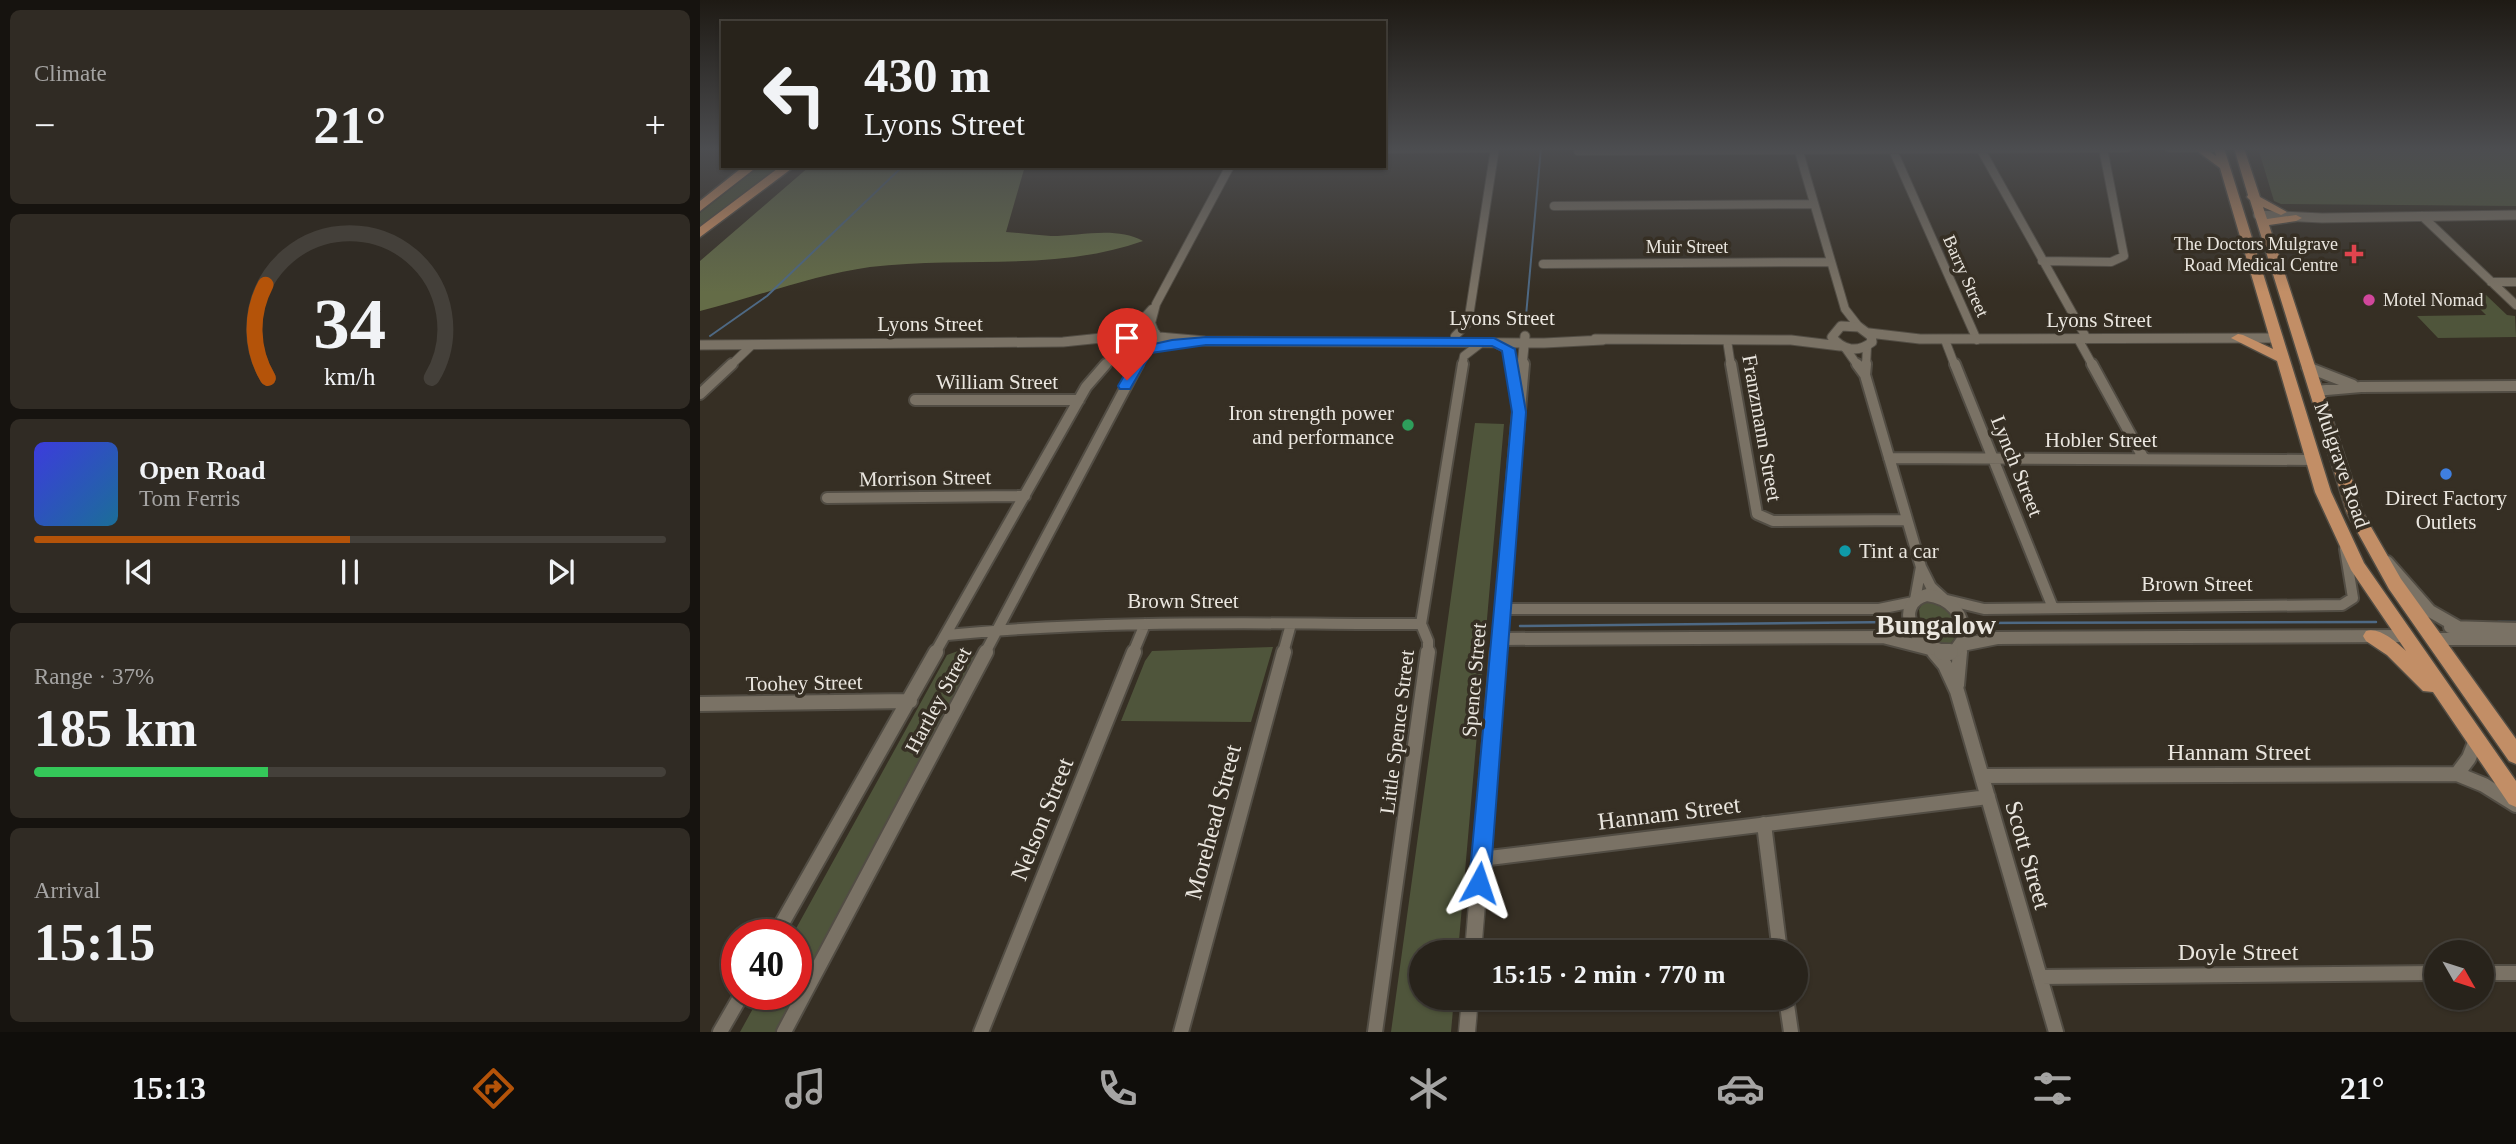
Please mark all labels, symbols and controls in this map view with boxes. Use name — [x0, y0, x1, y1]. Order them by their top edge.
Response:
text: 430 m — [864, 48, 991, 103]
icon: left — [749, 49, 840, 140]
text: Climate — [34, 61, 107, 86]
text: 21° — [314, 97, 386, 154]
text: − — [34, 104, 55, 146]
text: + — [645, 104, 666, 146]
text: Lyons Street — [864, 106, 1025, 142]
street label: Barry Street — [1939, 232, 1993, 320]
place label: The Doctors Mulgrave Road Medical Centre — [2174, 234, 2338, 275]
street label: Muir Street — [1646, 237, 1728, 257]
marker: The Doctors Mulgrave Road Medical Centre — [2344, 244, 2364, 264]
text: 34 — [314, 283, 386, 364]
place label: Motel Nomad — [2383, 290, 2484, 310]
marker: Motel Nomad — [2361, 292, 2377, 308]
street label: Lyons Street — [1449, 306, 1555, 330]
pin — [1097, 308, 1157, 380]
street label: Lyons Street — [2046, 308, 2152, 332]
street label: Lyons Street — [877, 312, 983, 336]
icon: arrive — [1108, 319, 1146, 357]
street label: Franzmann Street — [1737, 353, 1787, 503]
text: km/h — [324, 362, 376, 389]
street label: William Street — [936, 370, 1058, 394]
street label: Mulgrave Road — [2309, 399, 2375, 531]
place label: Iron strength power and performance — [1228, 401, 1394, 449]
street label: Lynch Street — [1986, 412, 2048, 520]
marker: Iron strength power and performance — [1400, 417, 1416, 433]
street label: Hobler Street — [2045, 428, 2157, 452]
text: Open Road — [139, 456, 265, 485]
street label: Morrison Street — [859, 465, 992, 491]
marker: Direct Factory Outlets — [2438, 466, 2454, 482]
text: Tom Ferris — [139, 486, 240, 511]
place label: Direct Factory Outlets — [2385, 486, 2507, 534]
place label: Tint a car — [1859, 539, 1939, 563]
marker: Tint a car — [1837, 543, 1853, 559]
icon: previous — [120, 553, 158, 591]
icon: pause — [331, 553, 369, 591]
icon: next — [542, 553, 580, 591]
street label: Brown Street — [2141, 572, 2253, 596]
street label: Brown Street — [1127, 589, 1239, 613]
district label: Bungalow — [1876, 609, 1997, 640]
street label: Spence Street — [1457, 622, 1491, 738]
street label: Hartley Street — [900, 642, 976, 757]
street label: Little Spence Street — [1375, 648, 1419, 816]
text: Range · 37% — [34, 664, 154, 689]
street label: Toohey Street — [745, 670, 863, 696]
text: 185 km — [34, 700, 197, 757]
street label: Hannam Street — [2167, 739, 2311, 765]
street label: Morehead Street — [1180, 741, 1246, 902]
street label: Nelson Street — [1006, 754, 1079, 884]
street label: Hannam Street — [1596, 791, 1742, 835]
street label: Scott Street — [2000, 798, 2056, 912]
position arrow — [1442, 846, 1516, 920]
text: Arrival — [34, 878, 100, 903]
text: 15:15 — [34, 914, 155, 971]
speed limit sign: 40 — [721, 919, 812, 1010]
street label: Doyle Street — [2178, 939, 2299, 965]
north arrow — [2424, 940, 2494, 1010]
map controls — [2424, 940, 2494, 1010]
text: 15:15 · 2 min · 770 m — [1492, 960, 1726, 989]
icon: directions — [469, 1064, 518, 1113]
icon: music — [781, 1064, 830, 1113]
icon: phone — [1093, 1064, 1142, 1113]
icon: climate — [1404, 1064, 1453, 1113]
icon: car — [1716, 1064, 1765, 1113]
icon: filters — [2028, 1064, 2077, 1113]
text: 15:13 — [131, 1070, 206, 1106]
text: 21° — [2340, 1070, 2385, 1106]

